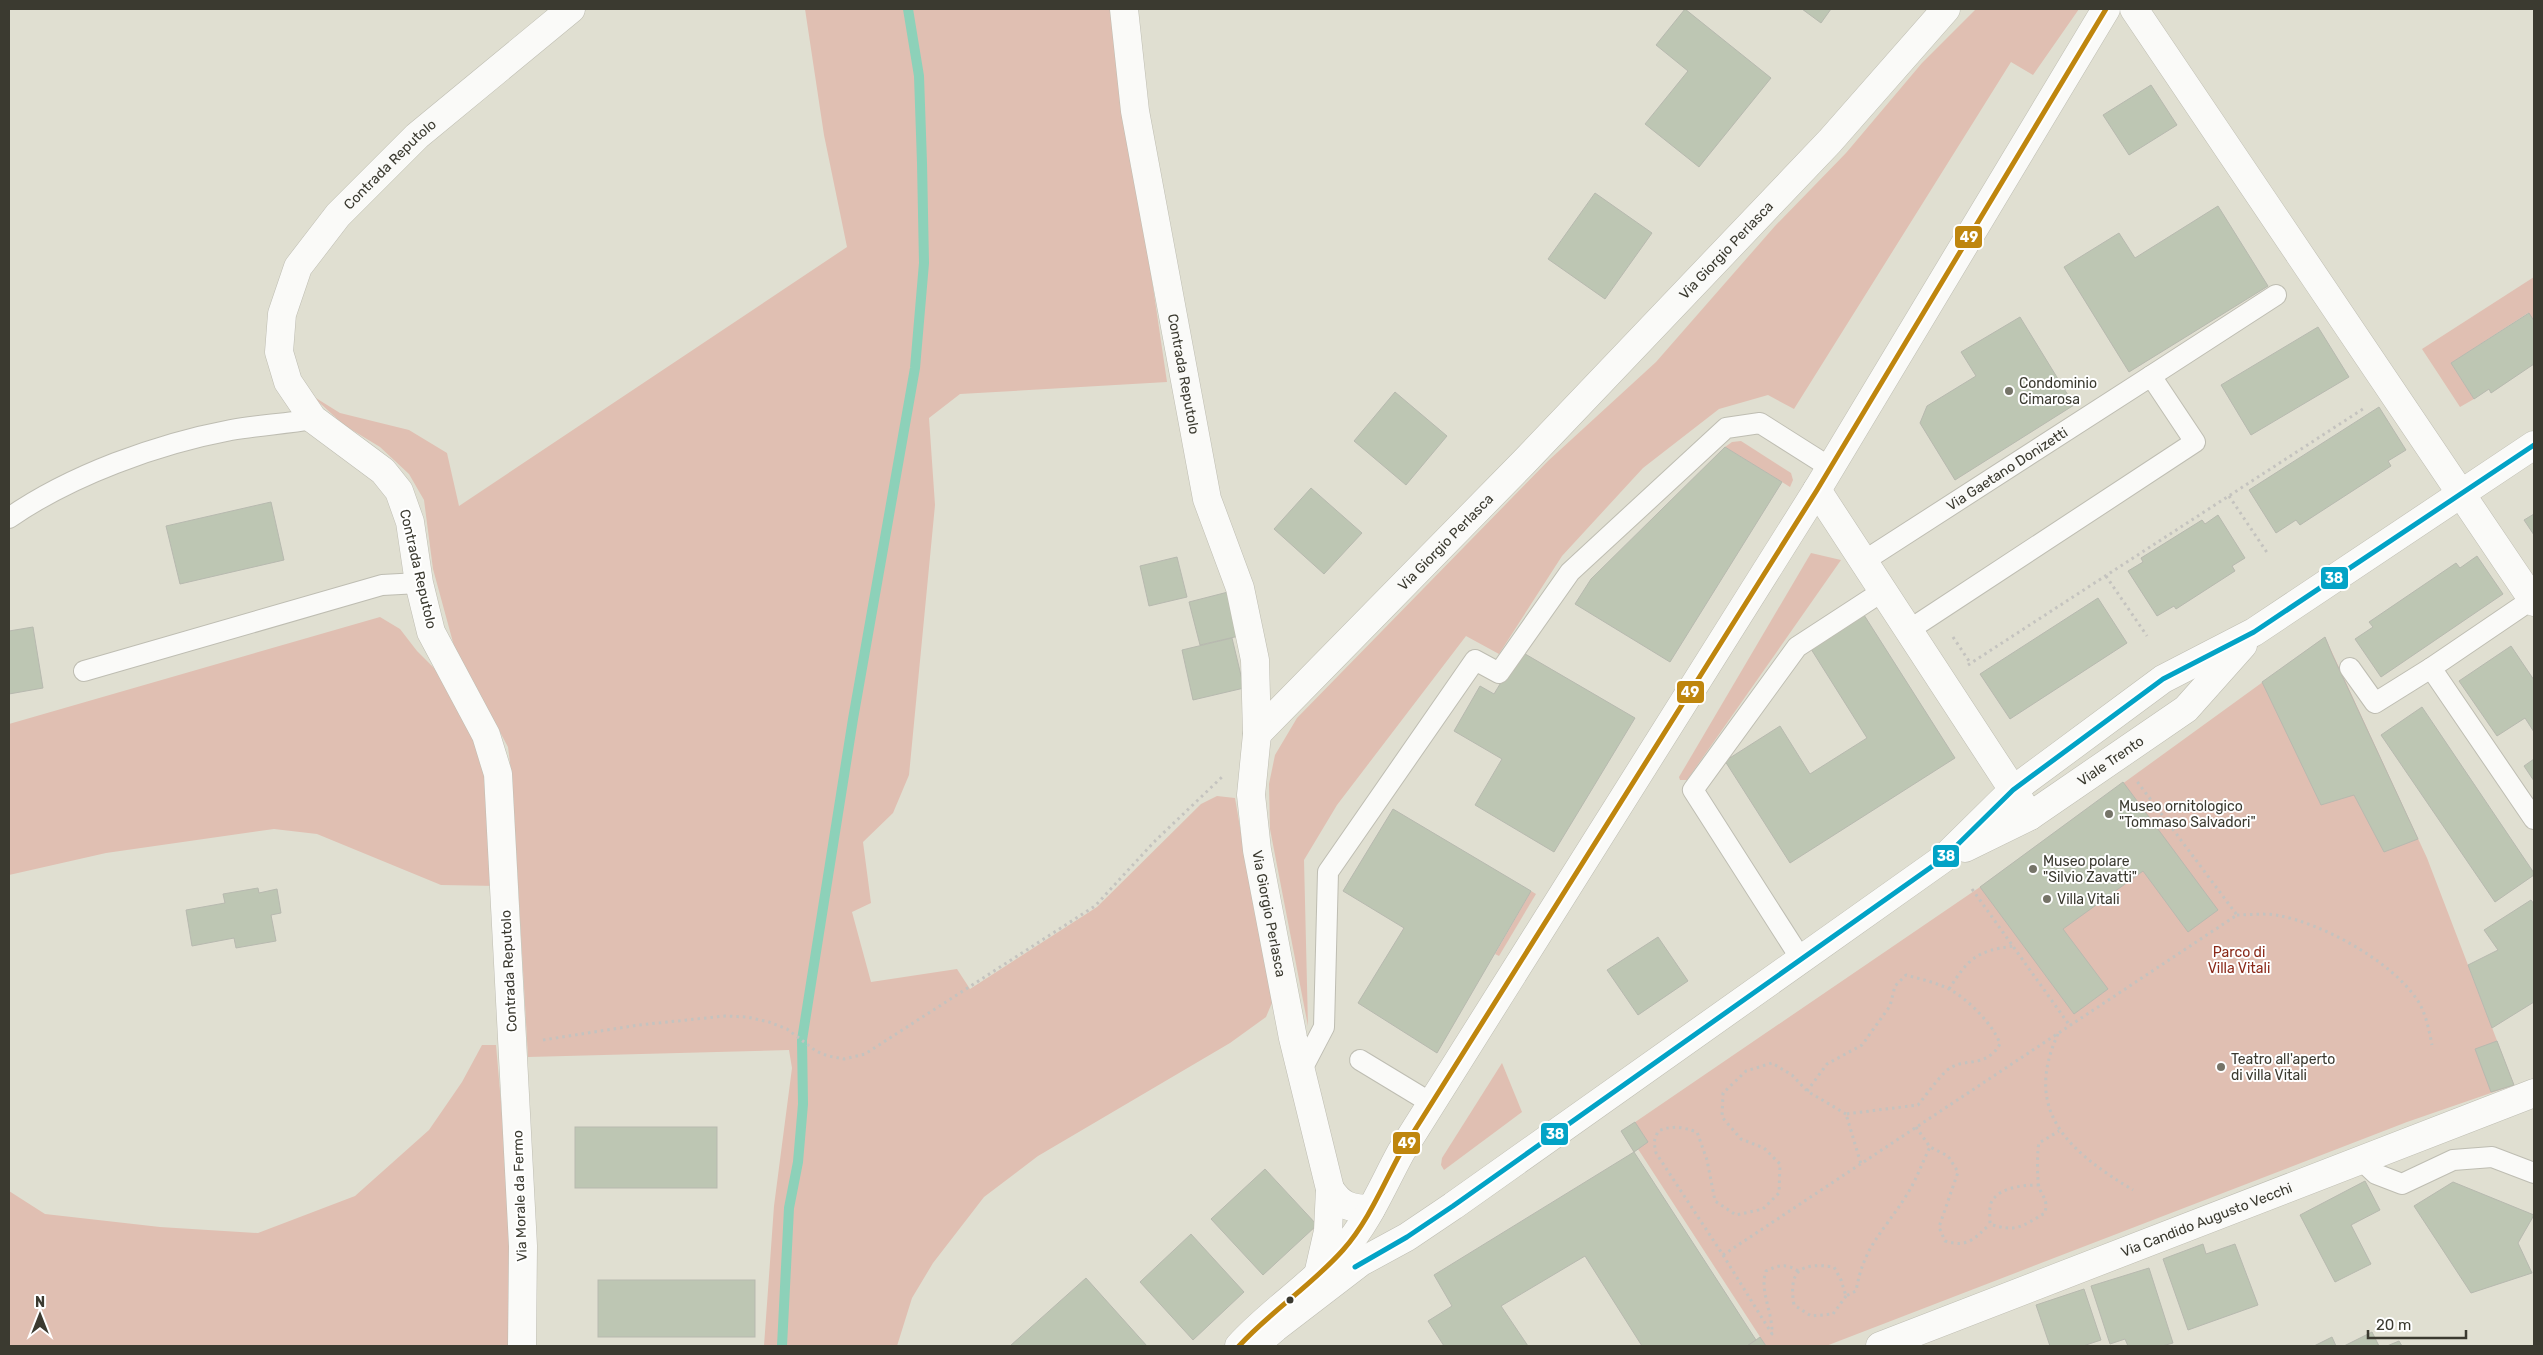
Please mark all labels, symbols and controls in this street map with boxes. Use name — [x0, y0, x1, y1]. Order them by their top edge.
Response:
street label: Contrada Reputolo — [340, 115, 439, 213]
street label: Via Giorgio Perlasca — [1675, 198, 1777, 303]
line badge: 49 — [1954, 225, 1983, 249]
text: 49 — [1960, 229, 1978, 246]
street label: Contrada Reputolo — [1164, 312, 1203, 436]
place label: Condominio Cimarosa — [2019, 375, 2097, 408]
marker: Condominio Cimarosa — [2003, 385, 2015, 397]
street label: Via Gaetano Donizetti — [1943, 424, 2071, 514]
street label: Via Giorgio Perlasca — [1394, 490, 1497, 594]
street label: Contrada Reputolo — [396, 508, 440, 630]
line badge: 38 — [2320, 566, 2349, 590]
text: 38 — [2325, 570, 2343, 587]
line badge: 49 — [1676, 680, 1705, 704]
text: 49 — [1681, 684, 1699, 701]
street label: Viale Trento — [2074, 732, 2147, 789]
place label: Museo ornitologico "Tommaso Salvadori" — [2119, 798, 2256, 831]
marker: Museo ornitologico "Tommaso Salvadori" — [2103, 808, 2115, 820]
line badge: 38 — [1932, 844, 1960, 868]
text: 38 — [1937, 848, 1955, 865]
street label: Via Giorgio Perlasca — [1249, 849, 1290, 978]
place label: Museo polare "Silvio Zavatti" — [2043, 853, 2137, 886]
marker: Museo polare "Silvio Zavatti" — [2027, 863, 2039, 875]
place label: Villa Vitali — [2057, 891, 2120, 908]
marker: Villa Vitali — [2041, 893, 2053, 905]
street label: Contrada Reputolo — [497, 909, 521, 1033]
park label: Parco di Villa Vitali — [2208, 944, 2270, 977]
place label: Teatro all'aperto di villa Vitali — [2231, 1051, 2335, 1084]
marker: Teatro all'aperto di villa Vitali — [2215, 1061, 2227, 1073]
line badge: 38 — [1540, 1122, 1569, 1146]
text: 38 — [1546, 1126, 1564, 1143]
street label: Via Morale da Fermo — [509, 1130, 531, 1262]
line badge: 49 — [1392, 1131, 1421, 1155]
text: 49 — [1398, 1135, 1416, 1152]
street label: Via Candido Augusto Vecchi — [2118, 1179, 2295, 1261]
north arrow — [15, 1290, 65, 1340]
text: N — [35, 1294, 45, 1311]
unlabelled marker — [1285, 1295, 1295, 1305]
scale bar — [2368, 1308, 2466, 1340]
text: 20 m — [2376, 1316, 2411, 1334]

